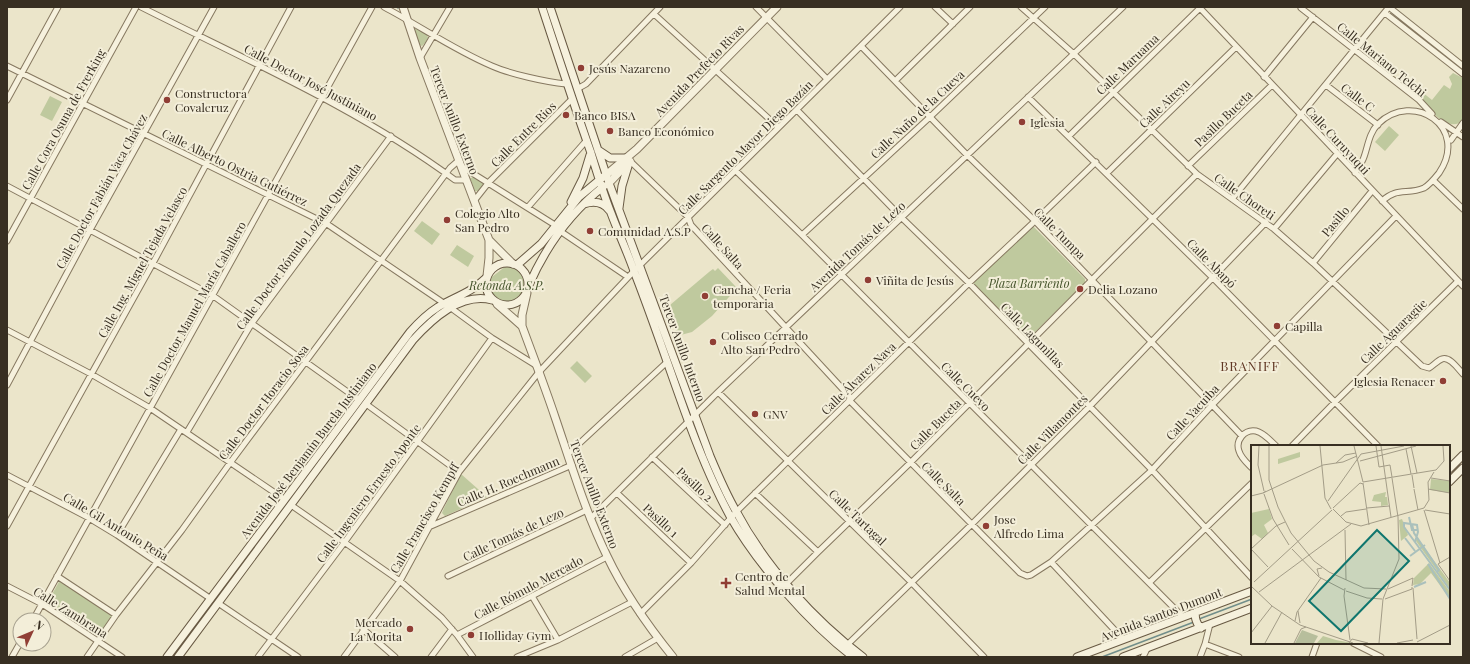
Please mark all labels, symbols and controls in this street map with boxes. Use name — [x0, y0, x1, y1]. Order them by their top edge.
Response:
street label: Calle Mariano Telchi — [1334, 18, 1430, 100]
street label: Avenida Prefecto Rivas — [650, 21, 747, 120]
street label: Calle Maruama — [1092, 30, 1162, 98]
street label: Calle Doctor José Justiniano — [241, 40, 381, 124]
street label: Calle Cora Osuna de Frerking — [17, 45, 109, 192]
place label: Jesús Nazareno — [588, 60, 671, 76]
street label: Tercer Anillo Externo — [427, 63, 483, 177]
marker: Jesús Nazareno — [576, 63, 586, 73]
street label: Calle Nuño de la Cueva — [867, 66, 967, 162]
street label: Calle Aireyu — [1135, 75, 1193, 131]
street label: Calle Sargento Mayor Diego Bazán — [674, 76, 816, 218]
street label: Calle C — [1338, 79, 1378, 115]
place label: Constructora Covalcruz — [175, 85, 247, 115]
street label: Pasillo Buceta — [1191, 86, 1255, 150]
marker: Constructora Covalcruz — [162, 95, 172, 105]
street label: Calle Entre Rios — [487, 98, 559, 170]
street label: Calle Curuyuqui — [1302, 102, 1374, 178]
place label: Banco BISA — [574, 107, 636, 123]
street label: Calle Doctor Fabián Vaca Chávez — [52, 110, 151, 271]
marker: Banco BISA — [561, 110, 571, 120]
place label: Iglesia — [1030, 114, 1065, 130]
marker: Iglesia — [1017, 117, 1027, 127]
place label: Banco Económico — [618, 123, 714, 139]
street label: Calle Alberto Ostria Gutiérrez — [159, 125, 311, 209]
marker: Banco Económico — [605, 126, 615, 136]
street label: Calle Doctor Rómulo Lozada Quezada — [232, 159, 364, 333]
street label: Calle Choreti — [1211, 169, 1279, 223]
street label: Calle Ing. Miguel Tejada Velasco — [94, 183, 191, 341]
street label: Avenida Tomás de Lezo — [805, 197, 909, 295]
street label: Pasillo — [1318, 202, 1353, 240]
street label: Calle Tumpa — [1031, 204, 1089, 262]
place label: Colegio Alto San Pedro — [455, 205, 520, 235]
marker: Colegio Alto San Pedro — [442, 215, 452, 225]
street label: Calle Doctor Manuel María Caballero — [139, 218, 249, 400]
street label: Calle Salta — [698, 220, 748, 272]
place label: Comunidad A.S.P — [598, 223, 691, 239]
marker: Comunidad A.S.P — [585, 226, 595, 236]
street label: Calle Abapó — [1184, 235, 1240, 291]
place label: Viñita de Jesús — [875, 272, 954, 288]
marker: Viñita de Jesús — [863, 275, 873, 285]
park label: Plaza Barriento — [987, 275, 1070, 291]
park label: Retonda A.S.P. — [468, 277, 545, 293]
place label: Cancha / Feria temporaria — [713, 281, 791, 311]
place label: Delia Lozano — [1088, 281, 1158, 297]
marker: Delia Lozano — [1075, 284, 1085, 294]
marker: Cancha / Feria temporaria — [700, 291, 710, 301]
street label: Tercer Anillo Interno — [656, 292, 710, 404]
street label: Calle Aguaragüe — [1356, 295, 1430, 367]
street label: Calle Lagunillas — [998, 299, 1068, 371]
place label: Capilla — [1285, 318, 1323, 334]
marker: Capilla — [1272, 321, 1282, 331]
place label: Coliseo Cerrado Alto San Pedro — [720, 327, 809, 357]
marker: Coliseo Cerrado Alto San Pedro — [708, 337, 718, 347]
street label: Calle Álvarez Nava — [817, 338, 899, 418]
street label: Calle Doctor Horacio Sosa — [214, 341, 312, 463]
district label: BRANIFF — [1220, 357, 1280, 374]
street label: Avenida José Benjamín Burela Justiniano — [236, 358, 380, 542]
street label: Calle Cuevo — [938, 358, 994, 414]
place label: Iglesia Renacer — [1353, 373, 1436, 389]
marker: Iglesia Renacer — [1438, 376, 1448, 386]
street label: Calle Yacuiba — [1162, 381, 1222, 443]
street label: Calle Villamontes — [1013, 390, 1091, 468]
street label: Calle Buceta — [906, 395, 964, 453]
place label: GNV — [763, 406, 788, 422]
marker: GNV — [750, 409, 760, 419]
street label: Calle Ingeniero Ernesto Aponte — [312, 420, 424, 566]
street label: Tercer Anillo Externo — [567, 437, 623, 551]
inset map — [1251, 445, 1450, 644]
street label: Calle H. Roechmann — [455, 452, 561, 510]
street label: Calle Salta — [918, 457, 970, 509]
street label: Calle Francisco Kempff — [386, 459, 463, 576]
street label: Pasillo 2 — [674, 463, 717, 505]
street label: Calle Tartagal — [826, 485, 891, 549]
street label: Calle Gil Antonio Peña — [60, 488, 172, 564]
street label: Pasillo 1 — [640, 500, 682, 541]
street label: Calle Tomás de Lezo — [460, 503, 566, 564]
place label: Jose Alfredo Lima — [993, 511, 1064, 541]
marker: Jose Alfredo Lima — [981, 521, 991, 531]
street label: Calle Rómulo Mercado — [471, 551, 586, 623]
place label: Centro de Salud Mental — [735, 568, 806, 598]
marker: Centro de Salud Mental — [720, 577, 732, 589]
street label: Calle Zambrana — [31, 583, 111, 641]
street label: Avenida Santos Dumont — [1097, 583, 1225, 645]
north arrow — [12, 612, 52, 652]
place label: Mercado La Morita — [350, 614, 402, 644]
text: N — [31, 617, 48, 633]
marker: Mercado La Morita — [405, 624, 415, 634]
place label: Holliday Gym — [479, 627, 552, 643]
marker: Holliday Gym — [466, 630, 476, 640]

